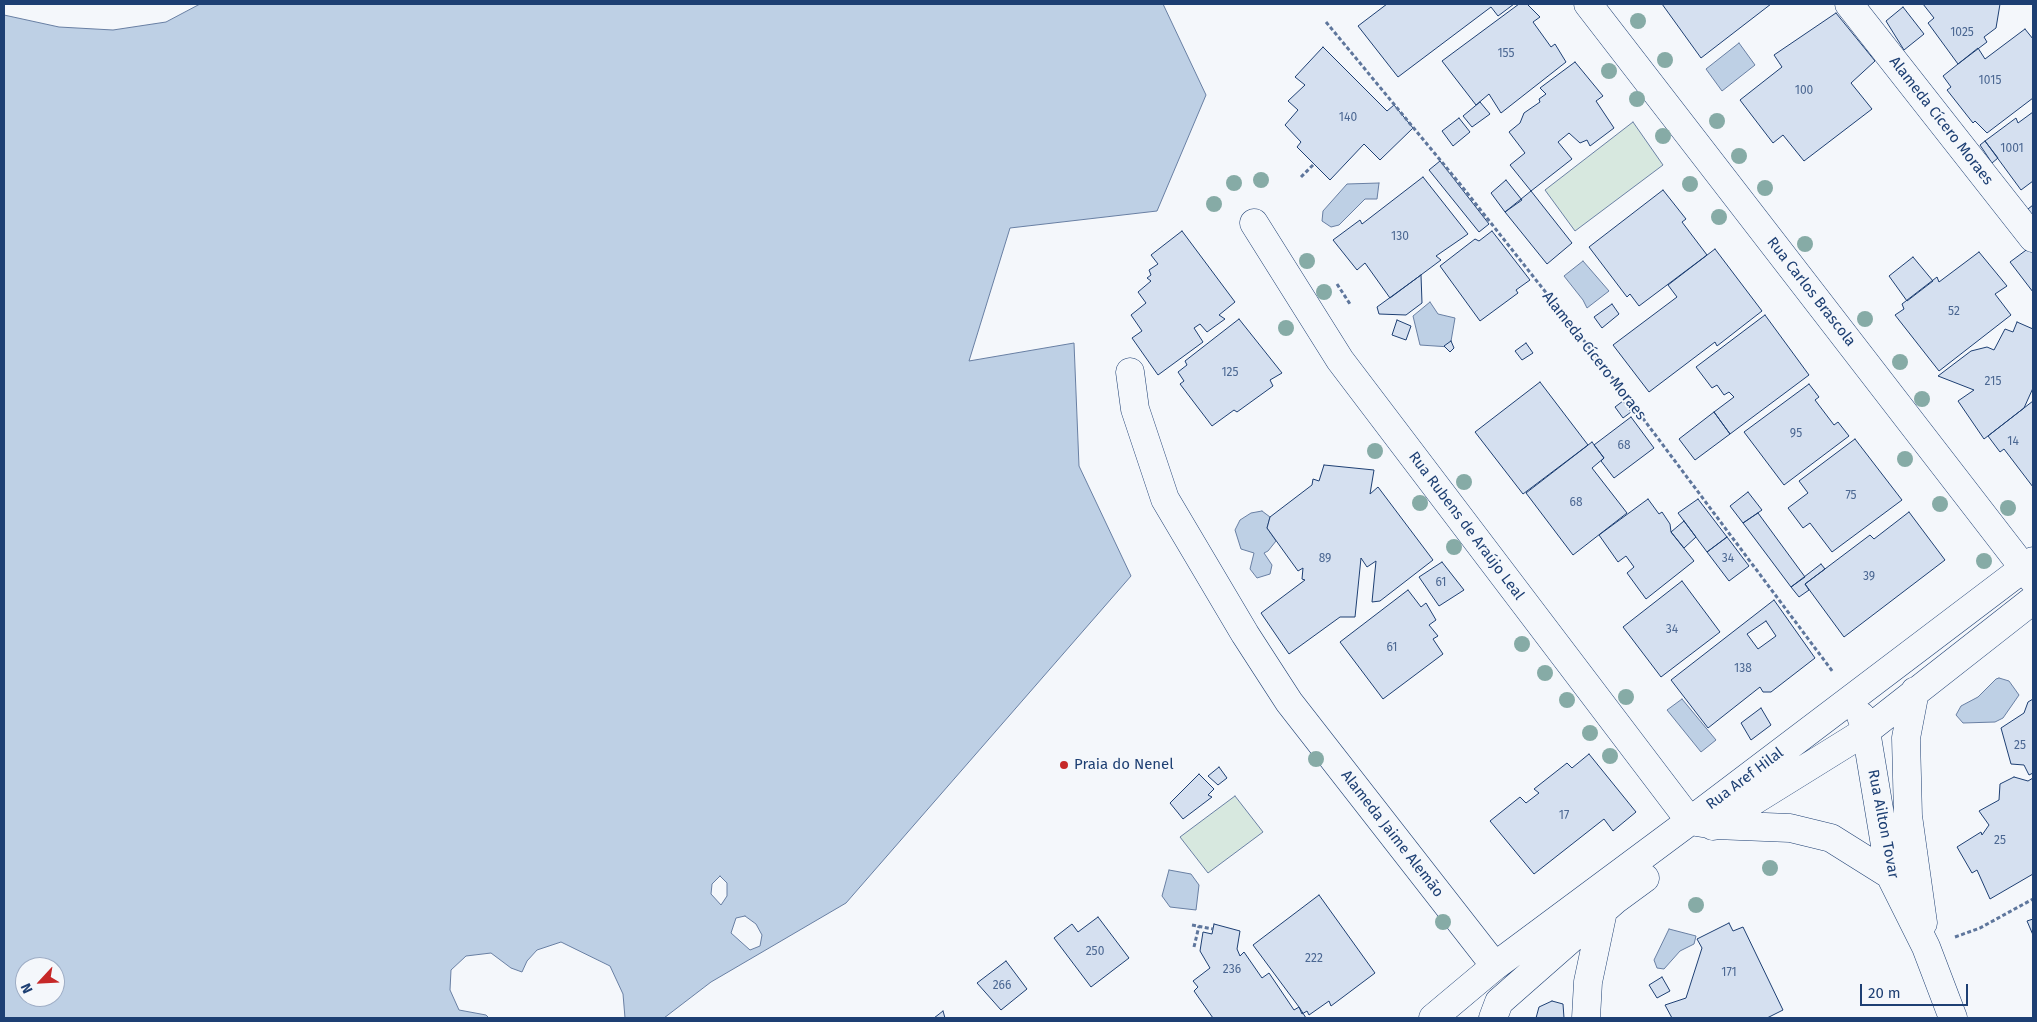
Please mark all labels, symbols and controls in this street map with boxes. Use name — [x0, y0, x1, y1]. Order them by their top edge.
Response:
house number: 1025 — [1950, 26, 1974, 40]
house number: 155 — [1497, 47, 1515, 61]
street label: Alameda Cícero Moraes — [1885, 53, 1997, 189]
house number: 1015 — [1979, 74, 2001, 88]
house number: 100 — [1795, 84, 1813, 98]
house number: 140 — [1339, 111, 1357, 125]
house number: 1001 — [2000, 142, 2024, 156]
house number: 130 — [1391, 230, 1409, 244]
street label: Rua Carlos Brascola — [1763, 234, 1859, 350]
street label: Alameda Cícero Moraes — [1538, 288, 1650, 424]
house number: 52 — [1948, 305, 1960, 319]
house number: 125 — [1221, 366, 1239, 380]
house number: 215 — [1985, 375, 2001, 389]
house number: 95 — [1790, 427, 1802, 441]
house number: 14 — [2007, 435, 2019, 449]
house number: 68 — [1617, 439, 1631, 453]
street label: Rua Rubens de Araújo Leal — [1404, 448, 1528, 604]
house number: 75 — [1845, 489, 1857, 503]
house number: 68 — [1569, 496, 1583, 510]
house number: 89 — [1319, 552, 1331, 566]
house number: 34 — [1722, 552, 1734, 566]
house number: 39 — [1863, 570, 1875, 584]
house number: 61 — [1435, 576, 1447, 590]
house number: 34 — [1666, 623, 1678, 637]
house number: 61 — [1386, 641, 1398, 655]
house number: 138 — [1734, 662, 1752, 676]
house number: 25 — [2014, 739, 2026, 753]
street label: Rua Aref Hilal — [1703, 744, 1787, 814]
place label: Praia do Nenel — [1074, 756, 1174, 774]
marker: Praia do Nenel — [1058, 759, 1070, 771]
street label: Alameda Jaime Alemão — [1337, 767, 1447, 901]
street label: Rua Ailton Tovar — [1864, 768, 1902, 880]
house number: 17 — [1559, 809, 1569, 823]
house number: 25 — [1994, 834, 2006, 848]
house number: 250 — [1086, 945, 1104, 959]
house number: 222 — [1305, 952, 1323, 966]
north arrow — [15, 957, 65, 1007]
house number: 236 — [1223, 963, 1241, 977]
house number: 171 — [1721, 966, 1737, 980]
scale bar — [1862, 974, 1970, 1006]
house number: 266 — [993, 979, 1011, 993]
text: N — [17, 980, 37, 996]
text: 20 m — [1868, 984, 1901, 1002]

